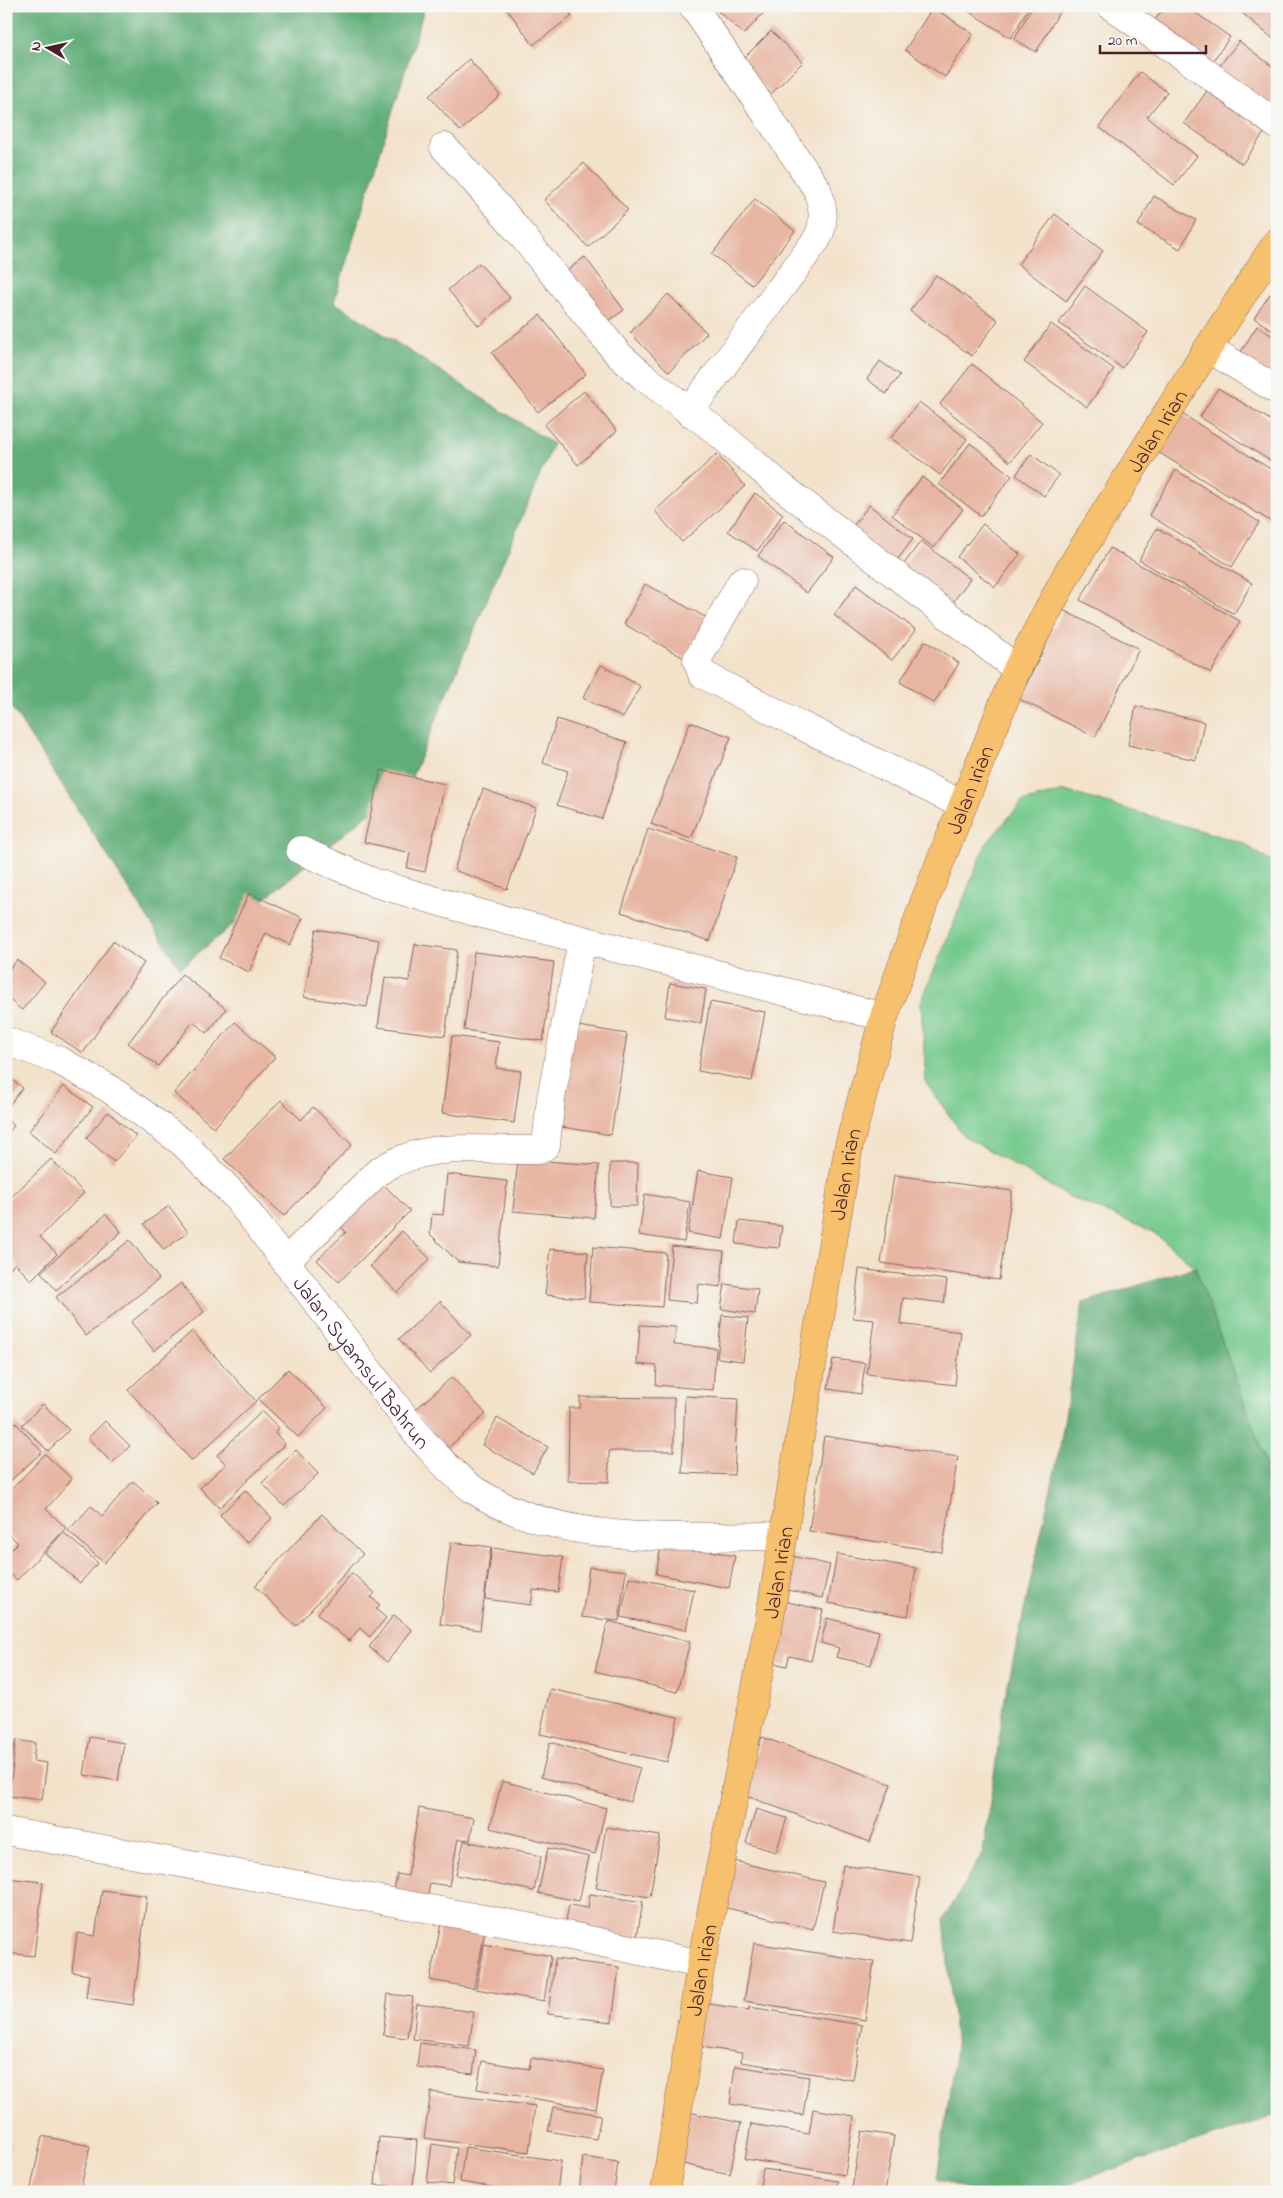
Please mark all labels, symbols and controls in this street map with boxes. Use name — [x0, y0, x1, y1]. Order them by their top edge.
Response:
north arrow — [22, 22, 72, 72]
scale bar — [1100, 22, 1207, 54]
text: 20 m — [1108, 30, 1138, 52]
text: N — [26, 40, 48, 53]
street label: Jalan Irian — [1121, 384, 1197, 480]
street label: Jalan Irian — [940, 741, 1004, 840]
street label: Jalan Irian — [824, 1125, 872, 1223]
street label: Jalan Syamsul Bahrun — [283, 1270, 436, 1458]
street label: Jalan Irian — [757, 1524, 804, 1621]
street label: Jalan Irian — [680, 1921, 728, 2019]

